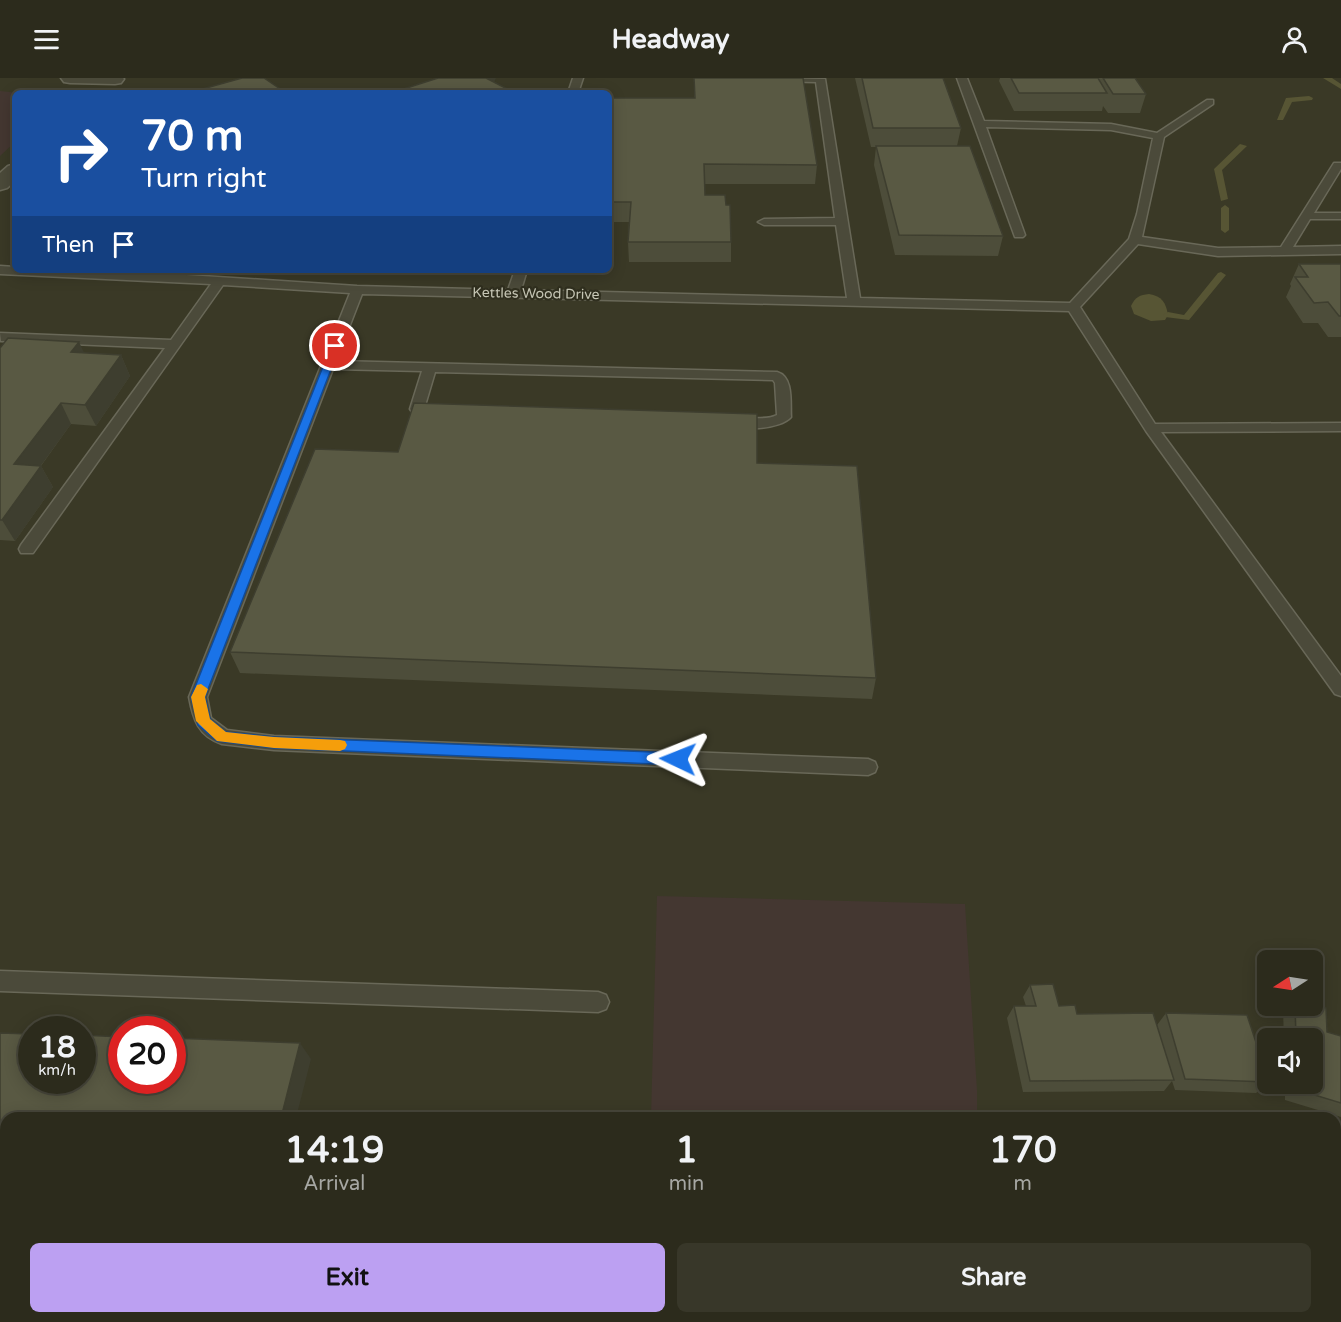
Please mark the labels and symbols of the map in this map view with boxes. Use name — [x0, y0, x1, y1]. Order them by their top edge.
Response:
street label: Kettles Wood Drive — [472, 284, 600, 303]
pin — [309, 320, 360, 371]
position arrow — [646, 727, 710, 791]
north arrow — [1257, 950, 1323, 1016]
speed limit sign: 20 — [108, 1016, 186, 1094]

